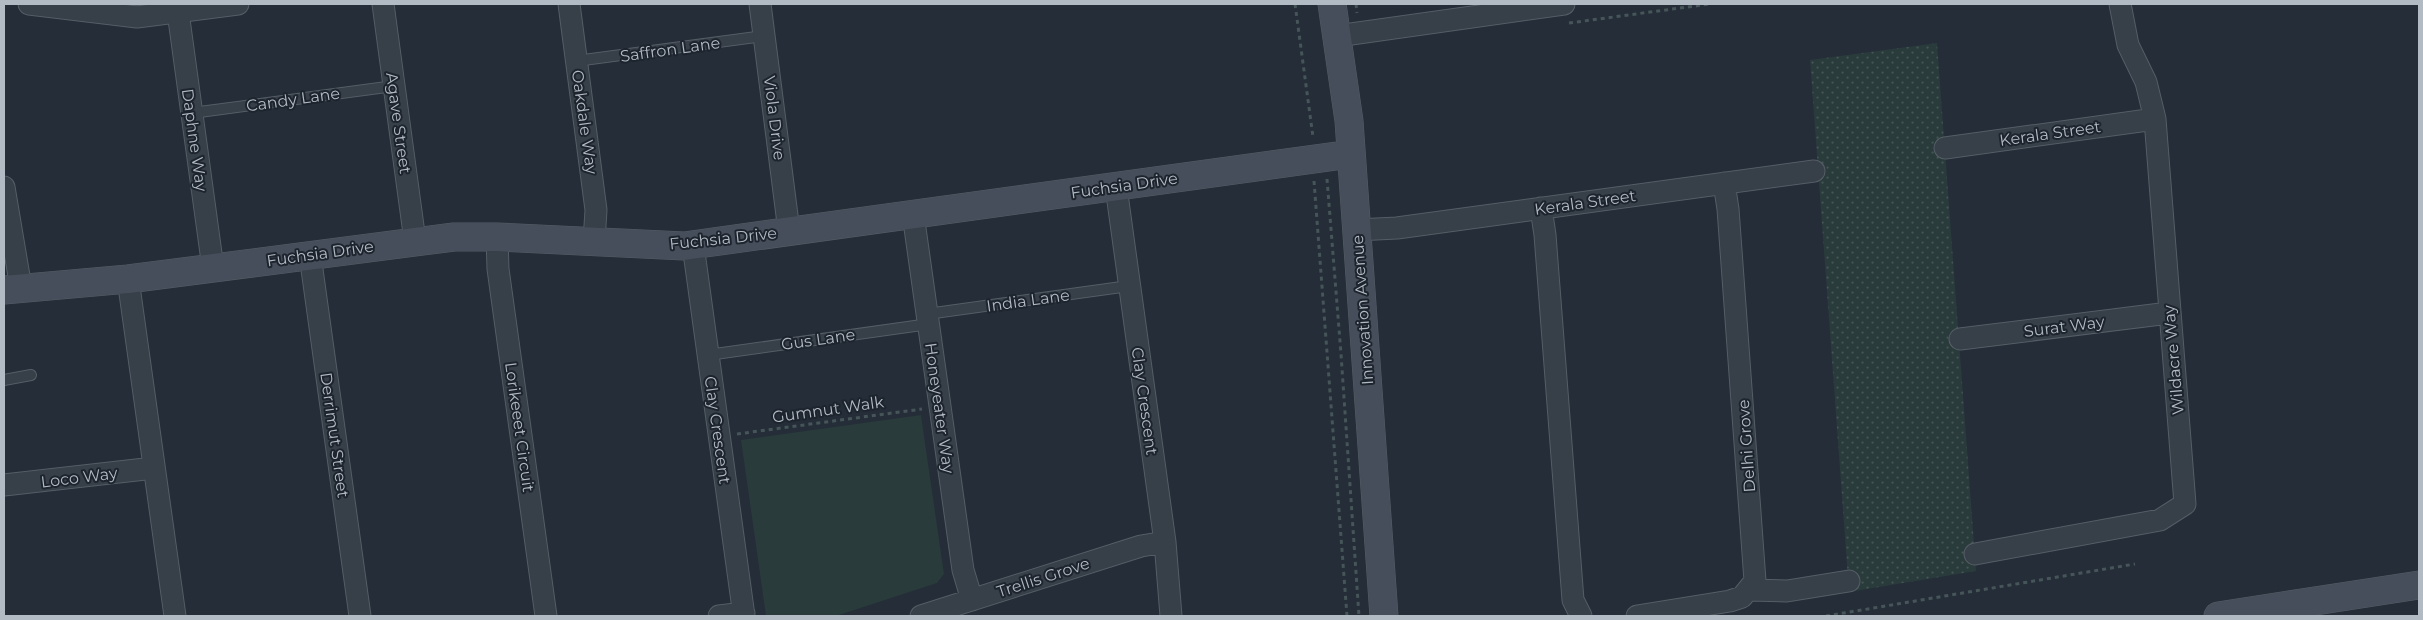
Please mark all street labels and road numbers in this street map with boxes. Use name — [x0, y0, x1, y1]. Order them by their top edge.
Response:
street label: Saffron Lane — [619, 33, 721, 66]
street label: Oakdale Way — [568, 69, 601, 176]
street label: Agave Street — [382, 71, 415, 176]
street label: Viola Drive — [760, 75, 789, 161]
street label: Candy Lane — [245, 84, 341, 115]
street label: Daphne Way — [178, 87, 211, 193]
street label: Kerala Street — [1998, 117, 2102, 150]
street label: Fuchsia Drive — [1069, 169, 1179, 202]
street label: Kerala Street — [1533, 186, 1637, 219]
street label: Fuchsia Drive — [668, 223, 778, 254]
street label: Innovation Avenue — [1348, 234, 1377, 386]
street label: Fuchsia Drive — [265, 237, 375, 270]
street label: India Lane — [985, 285, 1071, 316]
street label: Wildacre Way — [2159, 304, 2188, 416]
street label: Surat Way — [2023, 312, 2106, 341]
street label: Gus Lane — [780, 325, 856, 354]
street label: Honeyeater Way — [921, 341, 958, 475]
street label: Clay Crescent — [1128, 346, 1162, 457]
street label: Lorikeeet Circuit — [501, 361, 538, 494]
street label: Derrimut Street — [316, 371, 353, 500]
street label: Clay Crescent — [701, 375, 735, 486]
street label: Gumnut Walk — [771, 392, 886, 427]
street label: Delhi Grove — [1734, 399, 1759, 493]
street label: Loco Way — [40, 463, 119, 492]
street label: Trellis Grove — [994, 554, 1092, 601]

